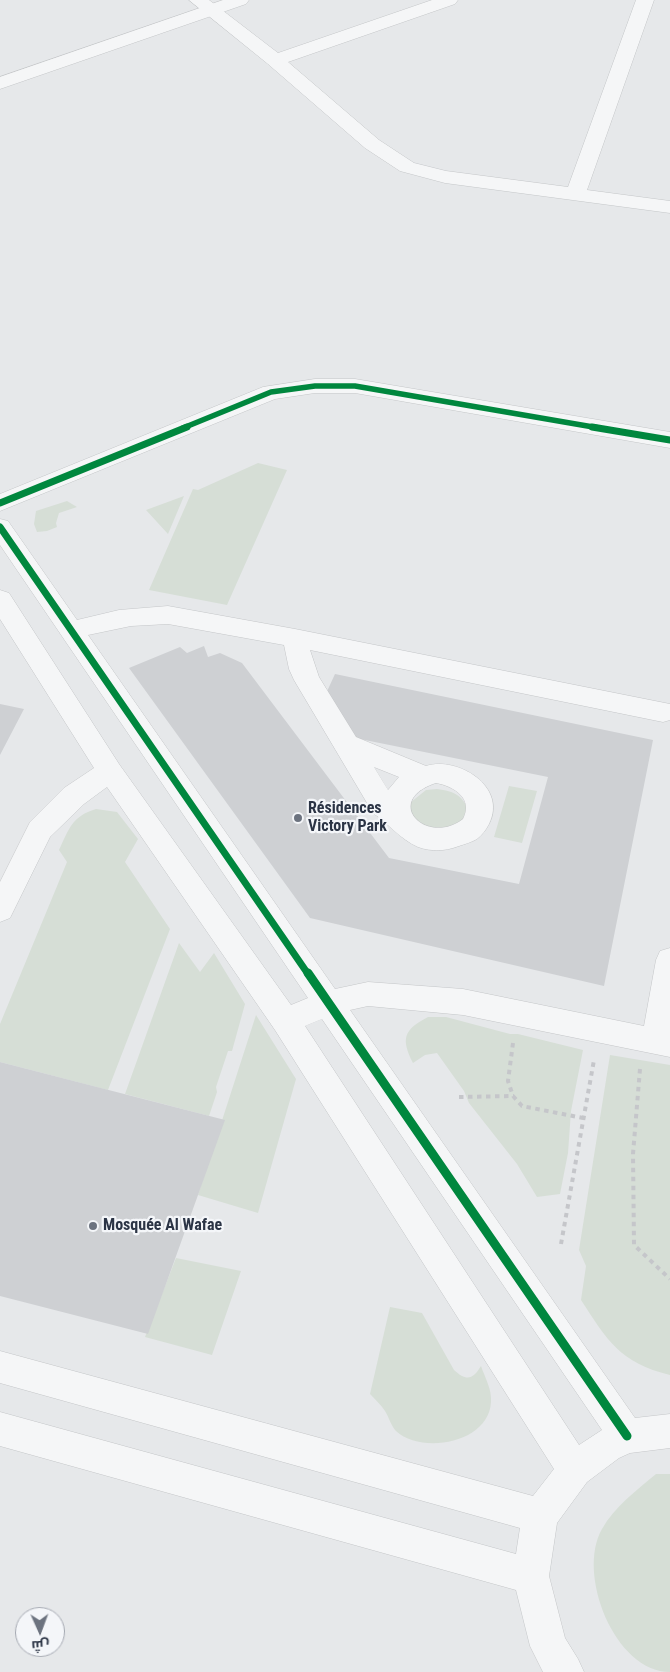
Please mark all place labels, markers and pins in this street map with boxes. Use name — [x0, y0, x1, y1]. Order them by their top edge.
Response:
place label: Résidences Victory Park — [308, 799, 387, 837]
marker: Résidences Victory Park — [292, 812, 304, 824]
place label: Mosquée Al Wafae — [103, 1216, 222, 1236]
marker: Mosquée Al Wafae — [87, 1220, 99, 1232]

